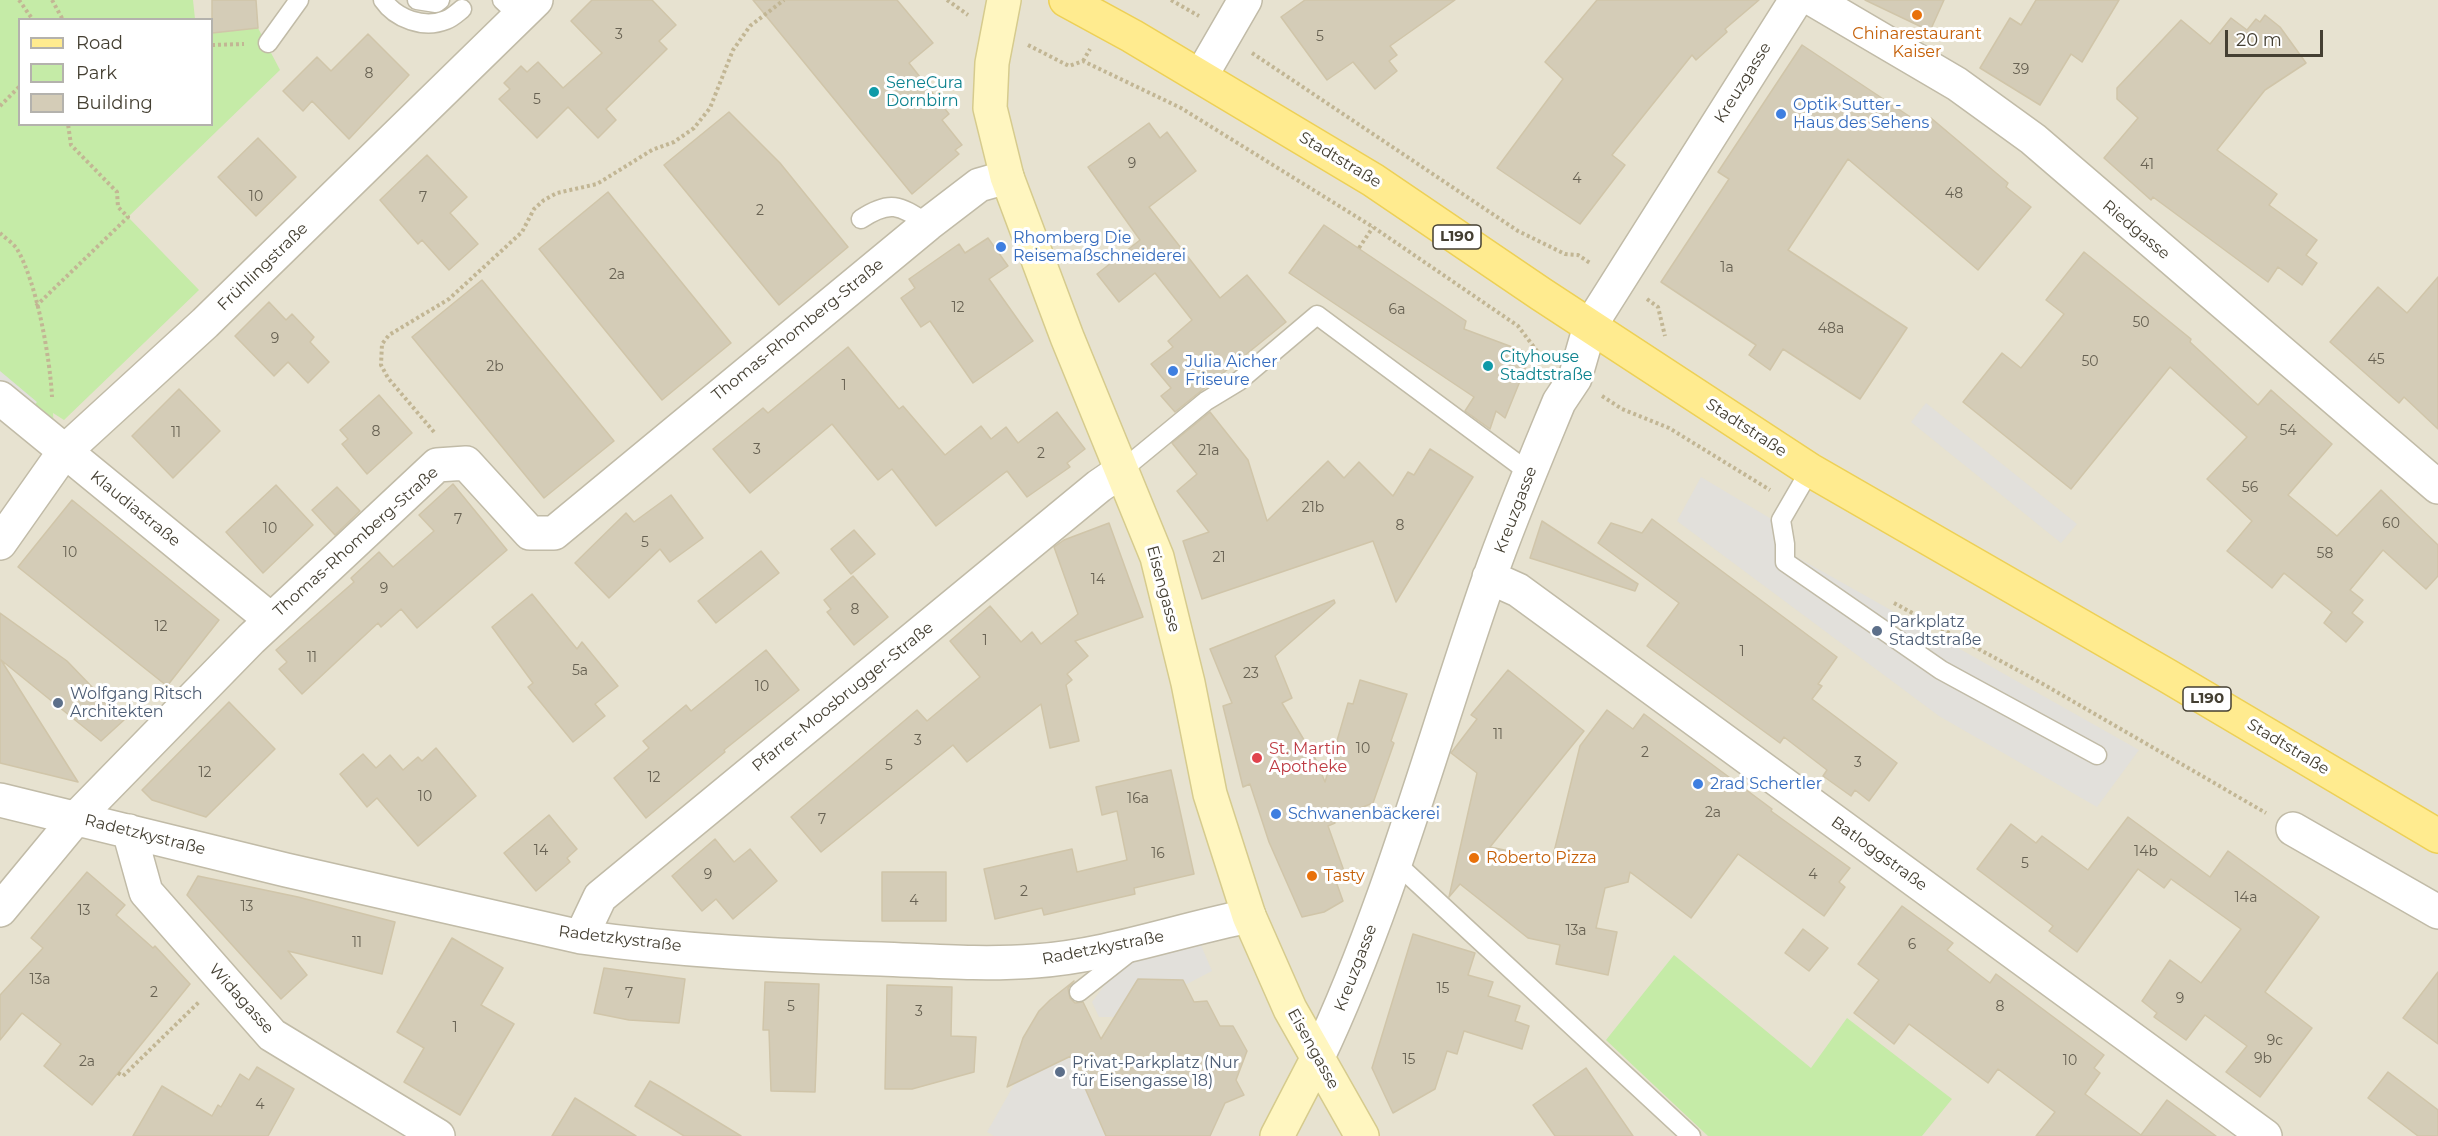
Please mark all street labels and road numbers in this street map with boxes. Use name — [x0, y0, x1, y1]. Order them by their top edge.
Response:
street label: Kreuzgasse — [1711, 39, 1775, 127]
street label: Stadtstraße — [1295, 128, 1385, 192]
street label: Riedgasse — [2098, 196, 2174, 264]
street label: Frühlingstraße — [214, 219, 312, 315]
road number: L190 — [1433, 225, 1481, 249]
street label: Thomas-Rhomberg-Straße — [708, 255, 888, 405]
street label: Stadtstraße — [1702, 395, 1790, 461]
street label: Thomas-Rhomberg-Straße — [270, 463, 442, 621]
street label: Kreuzgasse — [1491, 464, 1541, 556]
street label: Klaudiastraße — [86, 467, 184, 551]
street label: Eisengasse — [1142, 544, 1184, 634]
street label: Pfarrer-Moosbrugger-Straße — [749, 618, 937, 776]
road number: L190 — [2183, 687, 2231, 711]
street label: Stadtstraße — [2243, 715, 2333, 779]
street label: Radetzkystraße — [83, 811, 207, 859]
street label: Batloggstraße — [1827, 813, 1931, 895]
street label: Radetzkystraße — [557, 922, 683, 956]
street label: Kreuzgasse — [1331, 922, 1381, 1014]
street label: Radetzkystraße — [1040, 927, 1166, 969]
street label: Widagasse — [205, 960, 277, 1038]
street label: Eisengasse — [1283, 1005, 1343, 1093]

